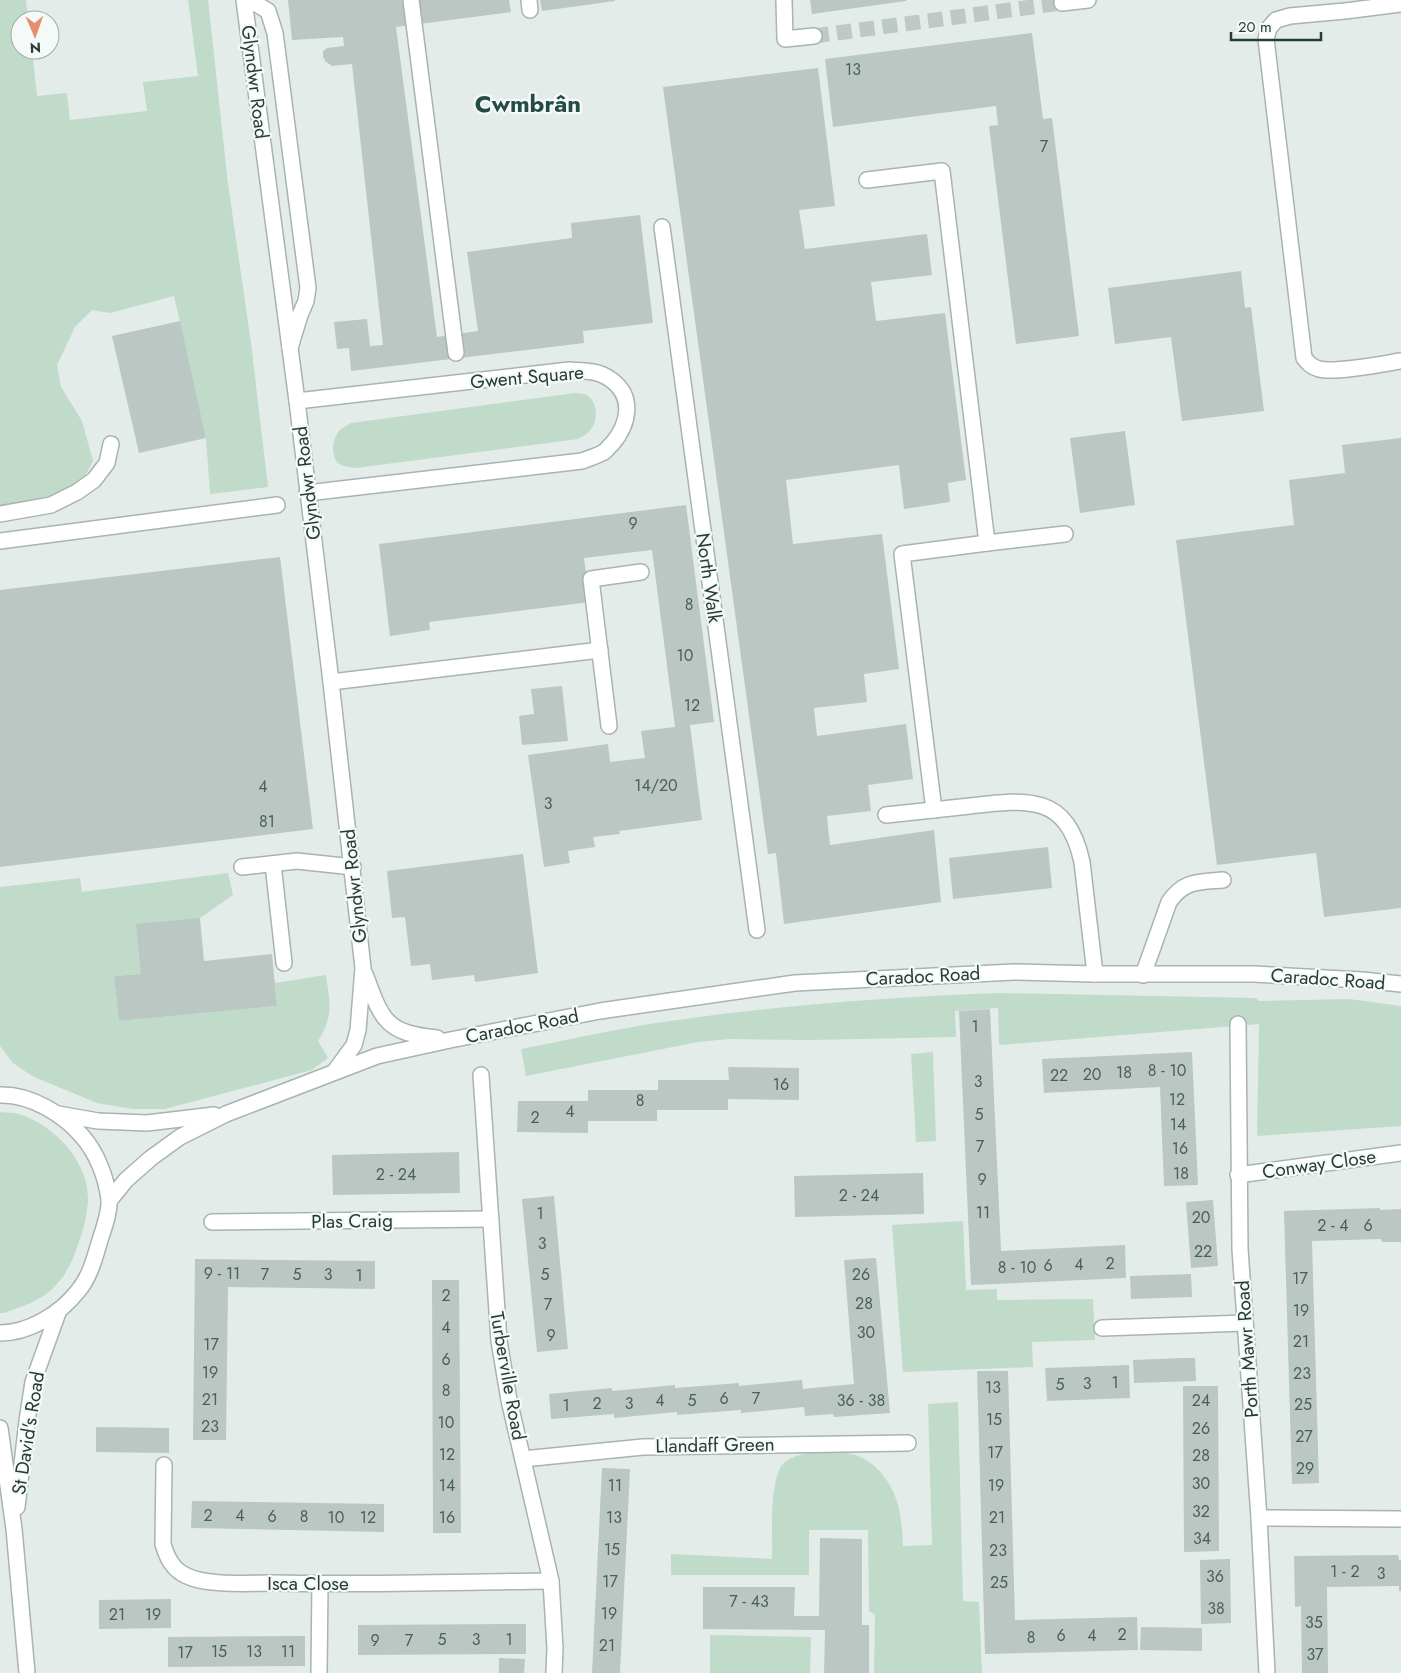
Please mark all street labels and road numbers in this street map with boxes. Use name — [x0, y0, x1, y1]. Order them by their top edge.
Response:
street label: Glyndwr Road — [235, 24, 275, 140]
street label: Gwent Square — [469, 359, 585, 395]
street label: Glyndwr Road — [287, 425, 327, 541]
street label: North Walk — [689, 531, 729, 625]
street label: Glyndwr Road — [335, 828, 373, 944]
street label: Caradoc Road — [865, 960, 981, 992]
street label: Caradoc Road — [1270, 962, 1386, 996]
street label: Caradoc Road — [463, 1002, 581, 1050]
street label: Conway Close — [1260, 1143, 1378, 1185]
street label: Plas Craig — [311, 1207, 393, 1235]
street label: Porth Mawr Road — [1229, 1279, 1265, 1419]
street label: Turberville Road — [483, 1310, 533, 1442]
street label: St David's Road — [5, 1369, 51, 1497]
street label: Llandaff Green — [655, 1430, 775, 1460]
street label: Isca Close — [267, 1570, 349, 1597]

